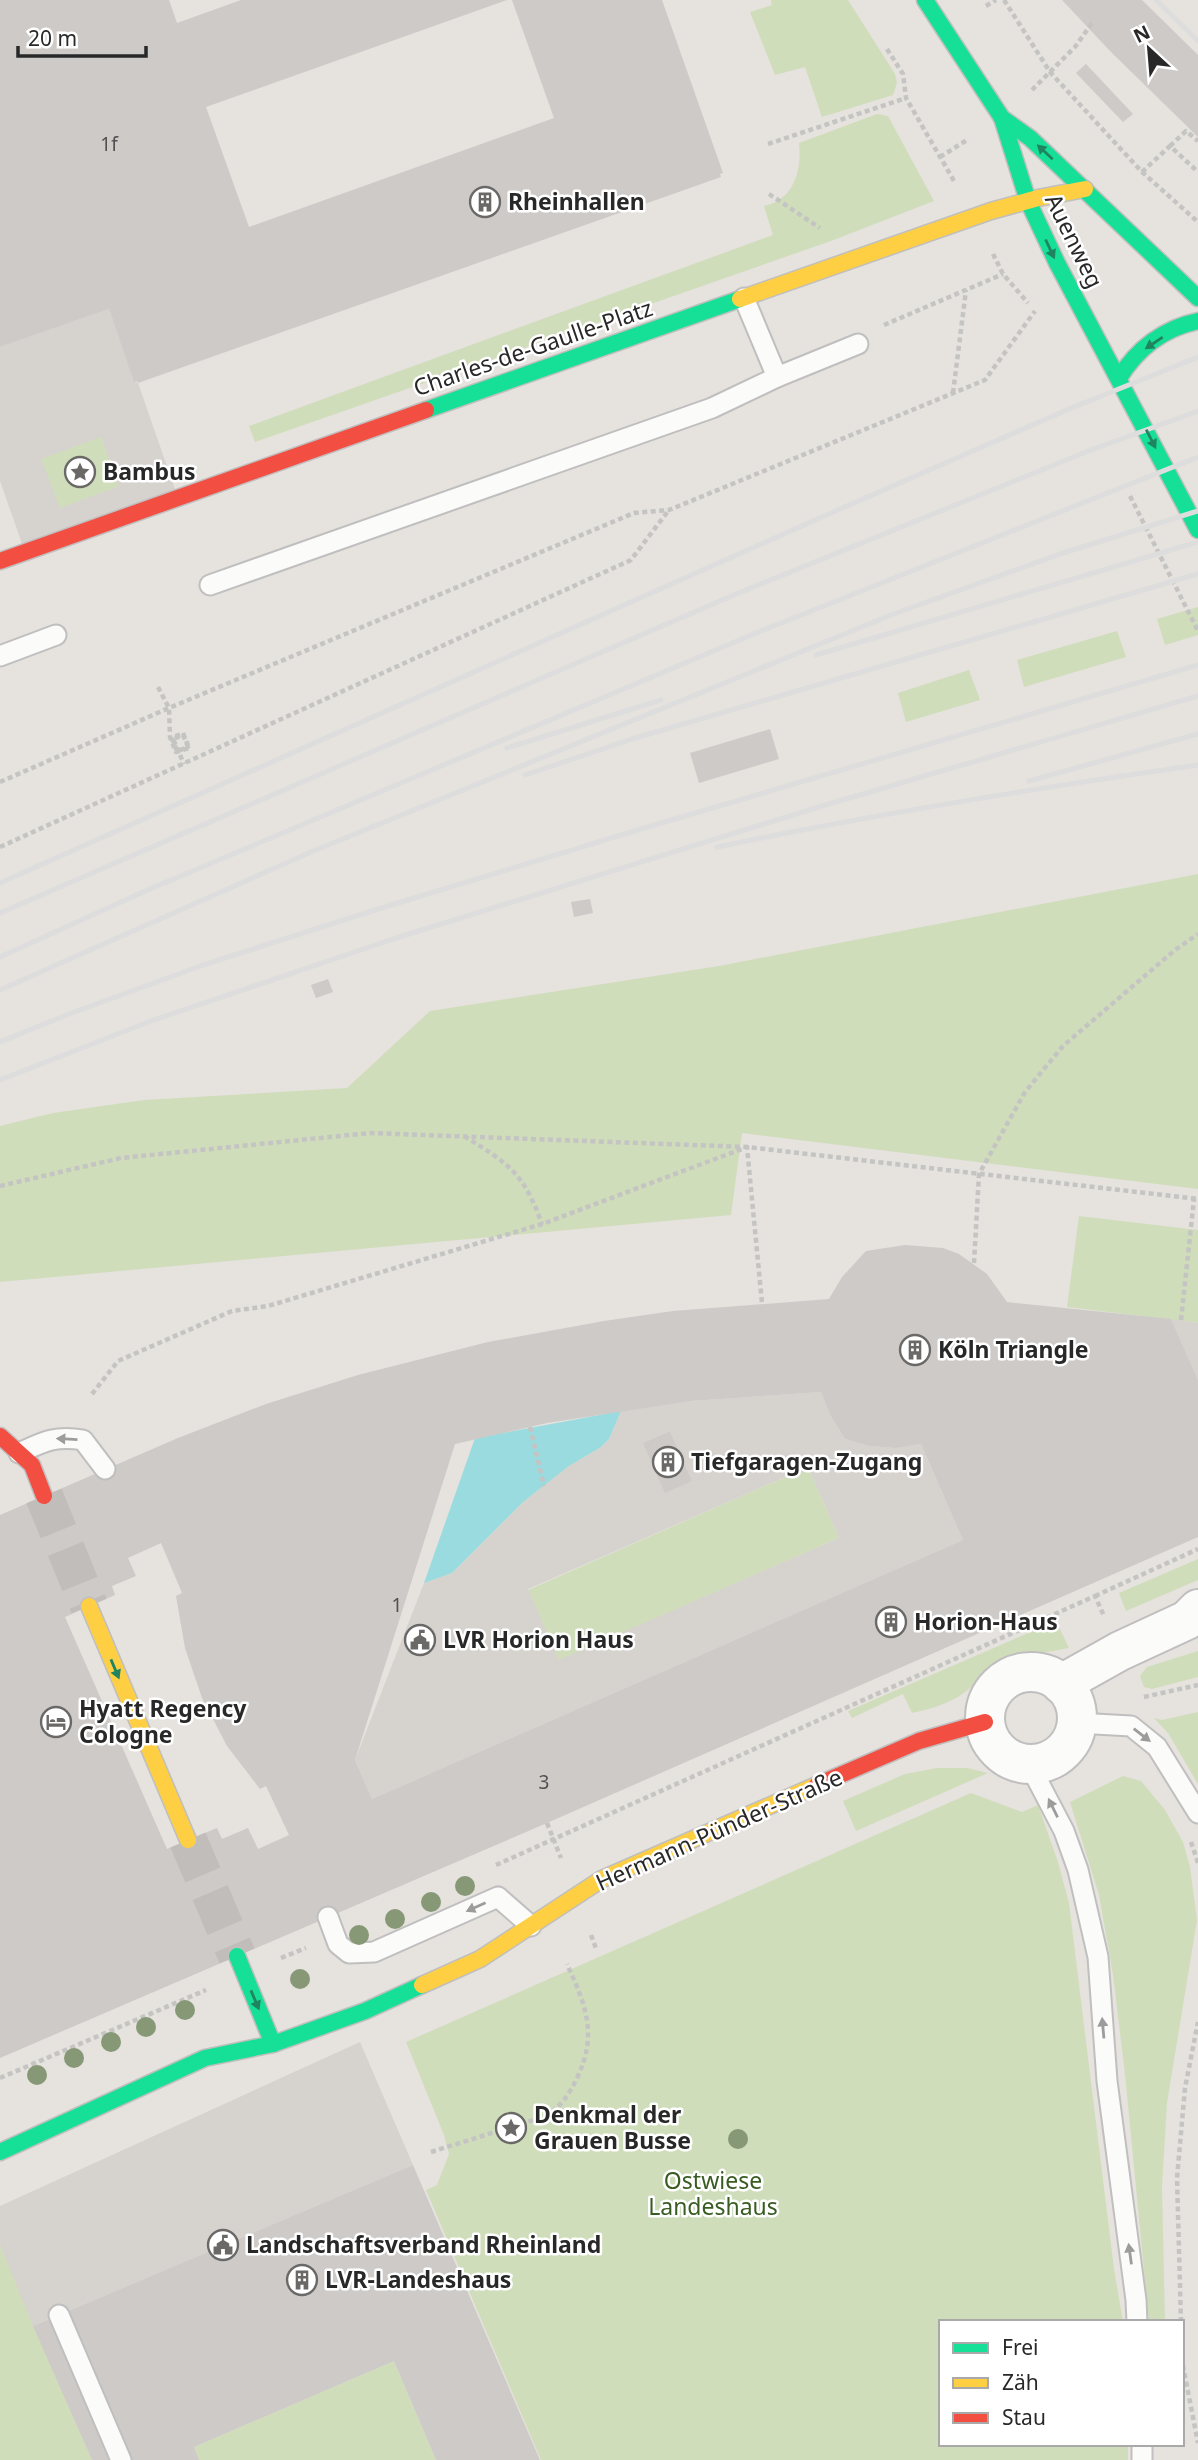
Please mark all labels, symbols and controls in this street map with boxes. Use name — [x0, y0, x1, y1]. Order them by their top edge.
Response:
scale bar — [18, 14, 145, 58]
north arrow — [1114, 14, 1184, 84]
text: N — [1129, 19, 1154, 49]
text: 20 m — [28, 24, 77, 52]
house number: 1f — [100, 131, 119, 157]
one-way arrow — [1036, 144, 1054, 160]
building icon: Rheinhallen — [468, 185, 502, 219]
place label: Rheinhallen — [508, 185, 645, 217]
street label: Auenweg — [1038, 188, 1111, 293]
one-way arrow — [1045, 239, 1056, 259]
street label: Charles-de-Gaulle-Platz — [409, 291, 657, 403]
one-way arrow — [1145, 336, 1163, 350]
one-way arrow — [1145, 429, 1156, 449]
place icon: Bambus — [63, 455, 97, 489]
place label: Bambus — [103, 455, 196, 487]
building icon: Köln Triangle — [898, 1333, 932, 1367]
place label: Köln Triangle — [938, 1333, 1089, 1365]
one-way arrow — [56, 1433, 78, 1444]
building icon: Tiefgaragen-Zugang — [651, 1445, 685, 1479]
place label: Tiefgaragen-Zugang — [691, 1445, 922, 1477]
house number: 1 — [392, 1592, 402, 1618]
building icon: Horion-Haus — [874, 1605, 908, 1639]
place label: Horion-Haus — [914, 1605, 1058, 1637]
public building icon: LVR Horion Haus — [403, 1623, 437, 1657]
place label: LVR Horion Haus — [443, 1623, 634, 1655]
one-way arrow — [109, 1659, 121, 1679]
place label: Hyatt Regency Cologne — [79, 1692, 247, 1750]
hotel icon: Hyatt Regency Cologne — [39, 1705, 73, 1739]
one-way arrow — [1133, 1727, 1151, 1741]
street label: Hermann-Pünder-Straße — [590, 1760, 847, 1898]
house number: 3 — [539, 1769, 549, 1795]
one-way arrow — [1047, 1798, 1059, 1818]
one-way arrow — [465, 1902, 486, 1913]
one-way arrow — [249, 1990, 260, 2011]
one-way arrow — [1097, 2017, 1108, 2039]
place label: Denkmal der Grauen Busse — [534, 2098, 691, 2156]
place icon: Denkmal der Grauen Busse — [494, 2111, 528, 2145]
park label: Ostwiese Landeshaus — [648, 2164, 778, 2222]
public building icon: Landschaftsverband Rheinland — [206, 2228, 240, 2262]
place label: Landschaftsverband Rheinland — [246, 2228, 601, 2260]
one-way arrow — [1125, 2243, 1136, 2265]
building icon: LVR-Landeshaus — [285, 2263, 319, 2297]
place label: LVR-Landeshaus — [325, 2263, 511, 2295]
legend — [939, 2320, 1184, 2446]
text: Frei — [1002, 2333, 1038, 2361]
text: Zäh — [1002, 2368, 1039, 2396]
text: Stau — [1002, 2403, 1046, 2431]

